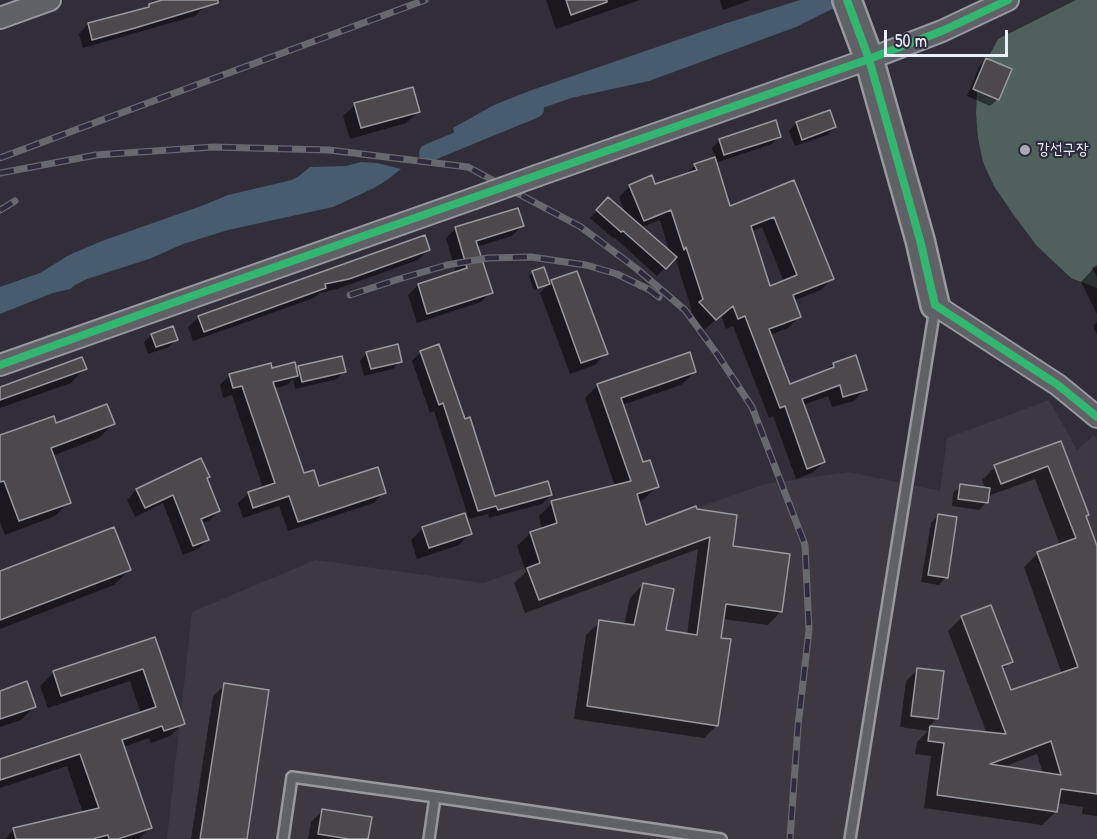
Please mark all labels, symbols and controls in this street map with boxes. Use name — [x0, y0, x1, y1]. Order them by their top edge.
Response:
scale bar — [887, 18, 1012, 56]
text: 50 m — [895, 28, 927, 53]
place label: 강선구장 — [1037, 140, 1088, 160]
marker: 강선구장 — [1018, 143, 1032, 157]

